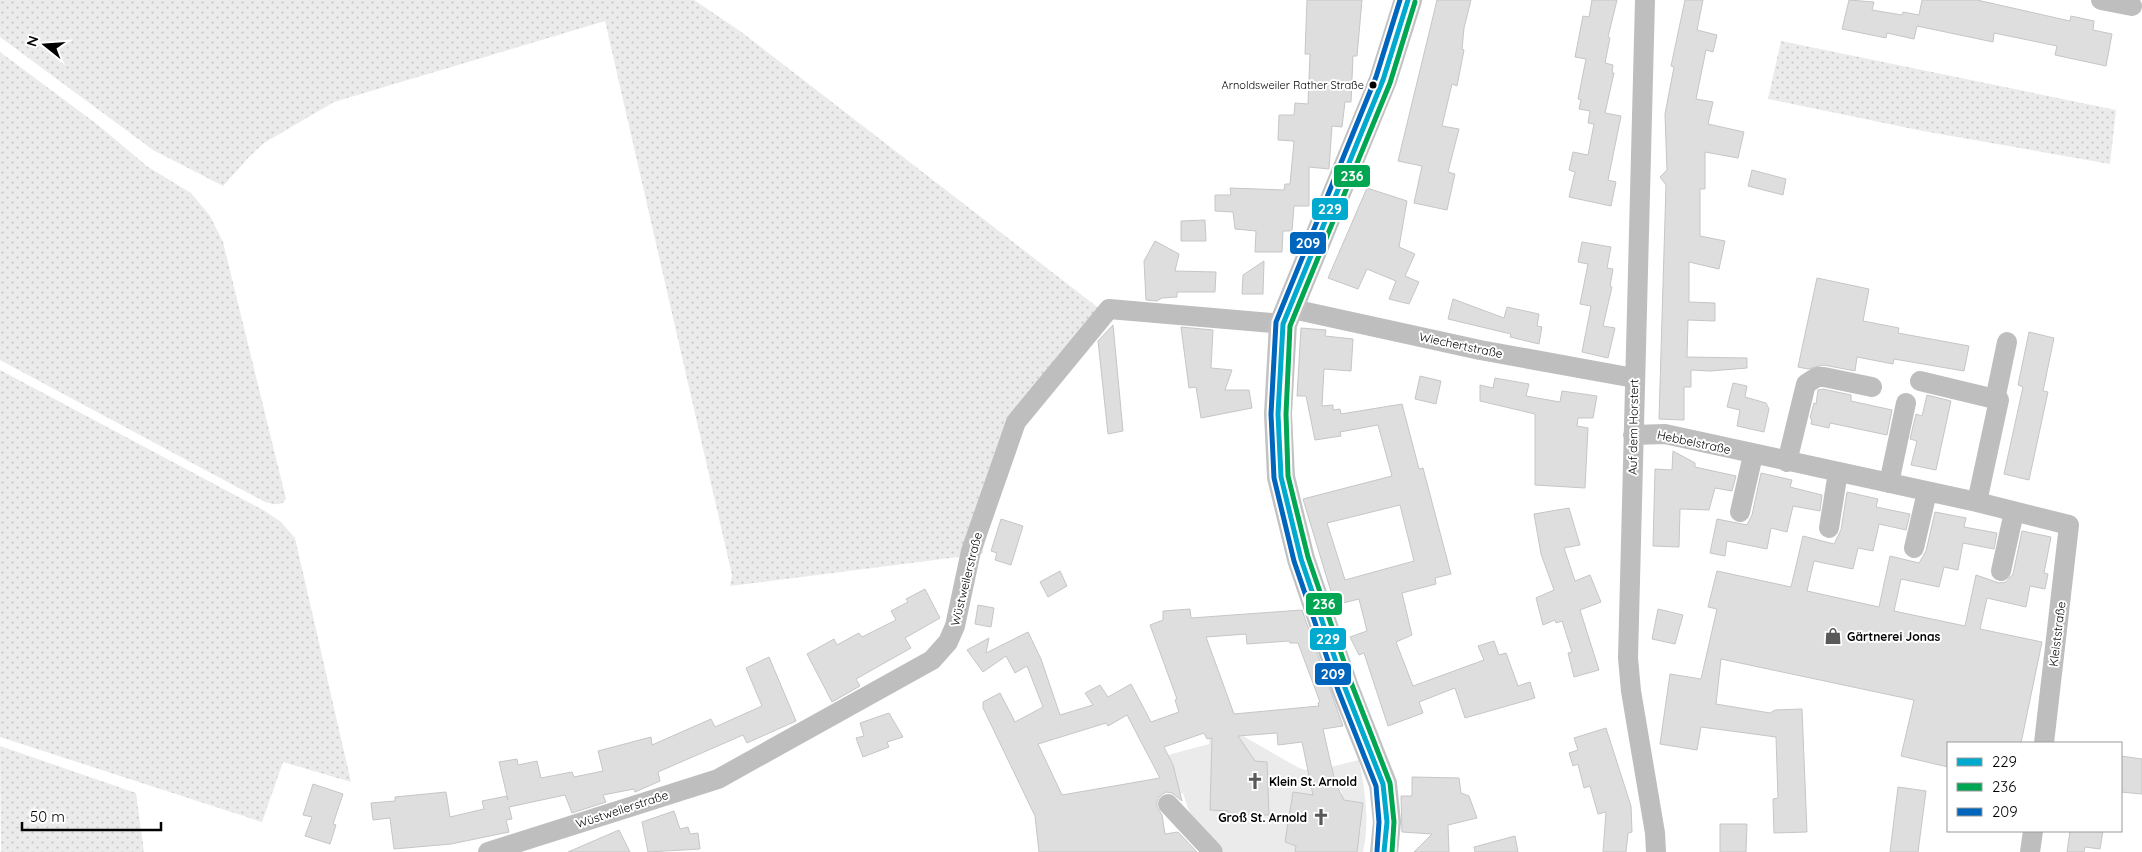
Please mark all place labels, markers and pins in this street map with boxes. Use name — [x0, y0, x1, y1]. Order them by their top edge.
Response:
place label: Arnoldsweiler Rather Straße — [1222, 78, 1364, 92]
marker: Arnoldsweiler Rather Straße — [1368, 80, 1378, 90]
shop icon: Gärtnerei Jonas — [1823, 626, 1843, 646]
place label: Gärtnerei Jonas — [1847, 629, 1940, 644]
church icon: Klein St. Arnold — [1245, 771, 1265, 791]
place label: Klein St. Arnold — [1269, 774, 1357, 789]
church icon: Groß St. Arnold — [1311, 807, 1331, 827]
place label: Groß St. Arnold — [1218, 810, 1307, 825]

